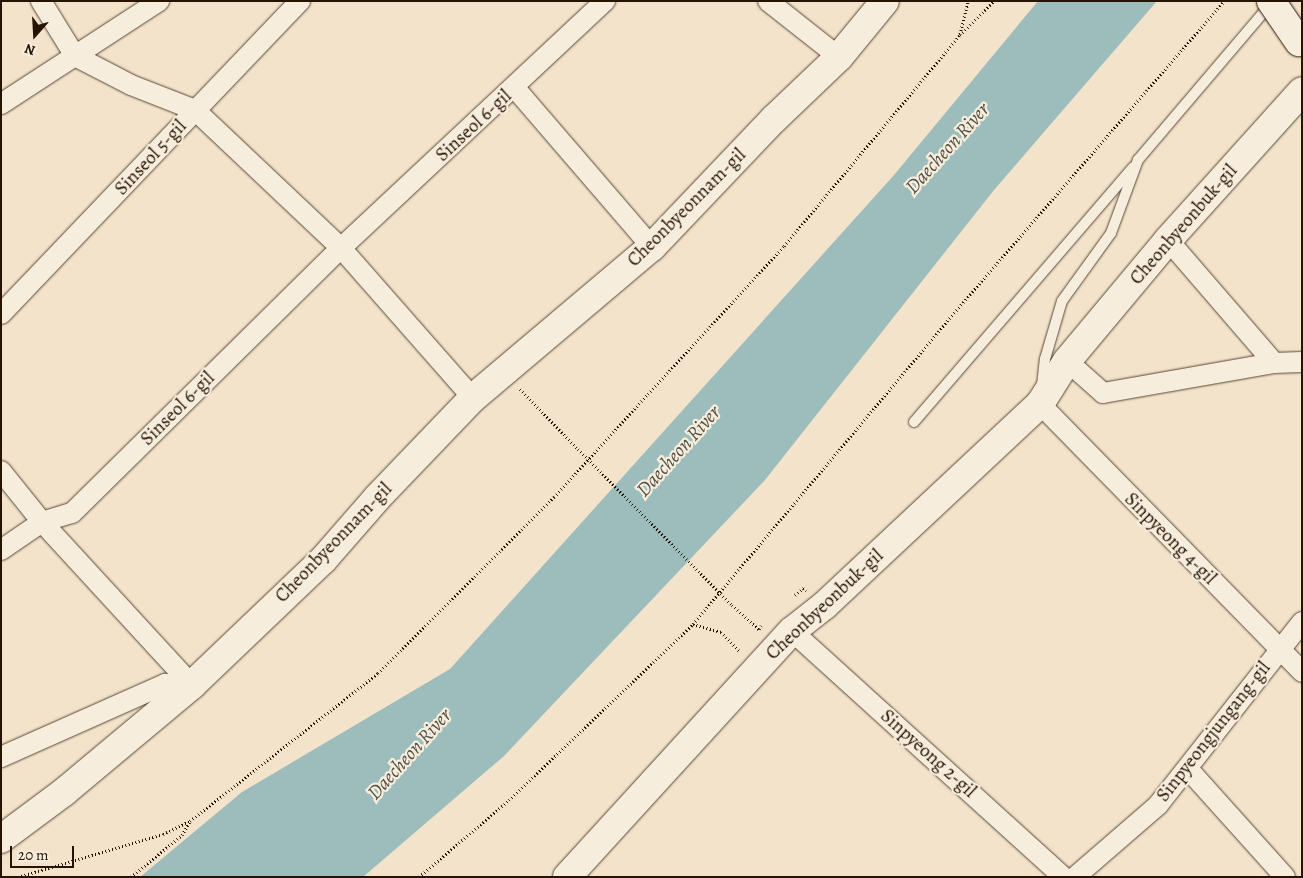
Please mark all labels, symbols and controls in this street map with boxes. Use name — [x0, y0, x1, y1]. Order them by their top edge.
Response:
north arrow — [10, 10, 60, 60]
text: N — [22, 39, 38, 60]
street label: Sinseol 6-gil — [431, 85, 517, 167]
water label: Daecheon River — [900, 98, 994, 198]
street label: Sinseol 5-gil — [110, 116, 192, 200]
street label: Cheonbyeonnam-gil — [623, 144, 751, 272]
street label: Cheonbyeonbuk-gil — [1126, 160, 1242, 290]
street label: Sinseol 6-gil — [136, 367, 220, 451]
water label: Daecheon River — [631, 401, 725, 501]
street label: Cheonbyeonnam-gil — [271, 478, 397, 608]
street label: Sinpyeong 4-gil — [1119, 488, 1221, 590]
street label: Cheonbyeonbuk-gil — [762, 545, 888, 665]
street label: Sinpyeongjungang-gil — [1152, 657, 1276, 807]
water label: Daecheon River — [362, 704, 456, 804]
street label: Sinpyeong 2-gil — [875, 705, 981, 803]
scale bar — [12, 836, 76, 868]
text: 20 m — [18, 845, 49, 865]

